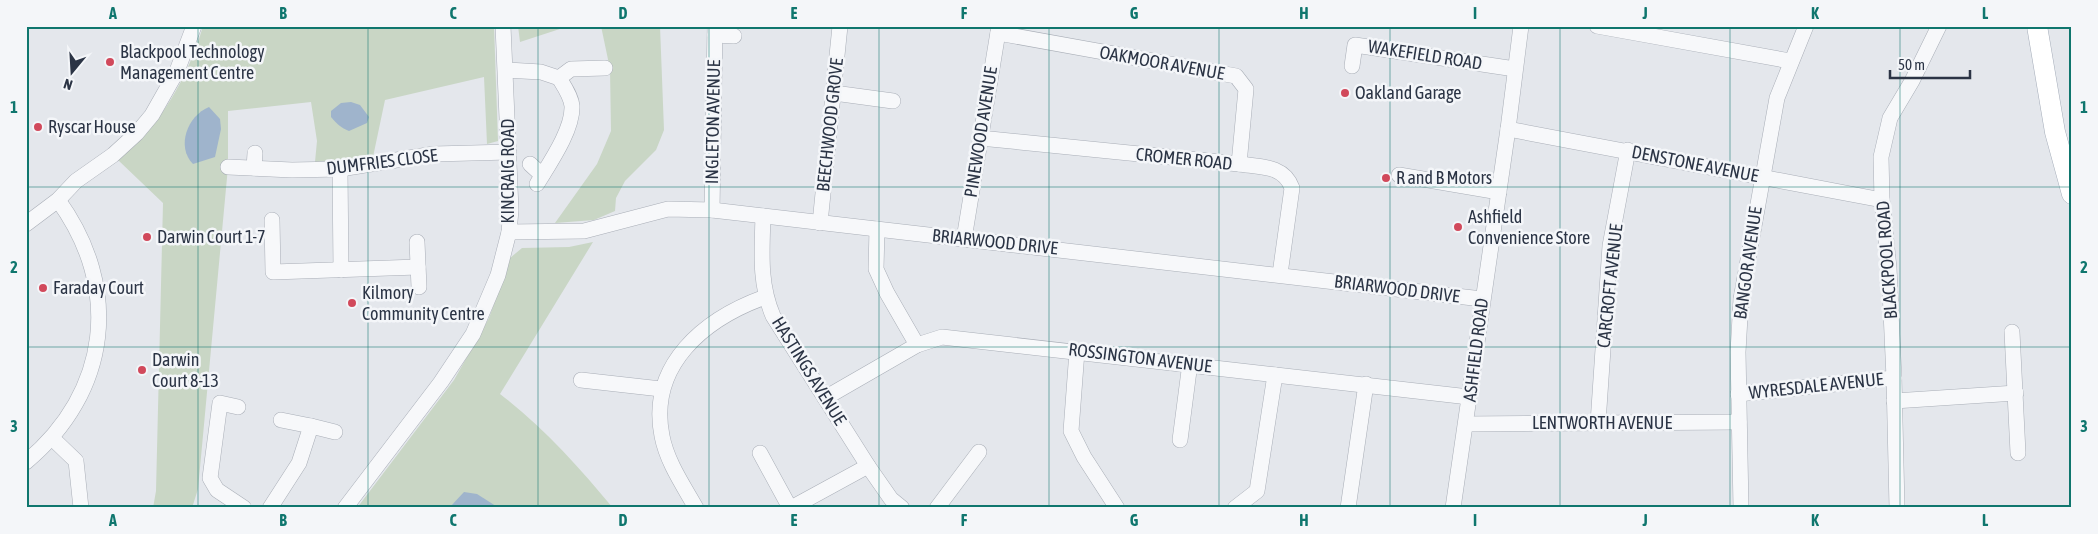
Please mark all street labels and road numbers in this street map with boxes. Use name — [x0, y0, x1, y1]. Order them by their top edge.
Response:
street label: WAKEFIELD ROAD — [1367, 35, 1484, 74]
street label: OAKMOOR AVENUE — [1098, 41, 1227, 84]
street label: BEECHWOOD GROVE — [812, 57, 847, 193]
street label: INGLETON AVENUE — [701, 59, 724, 184]
street label: PINEWOOD AVENUE — [960, 65, 1001, 199]
street label: KINCRAIG ROAD — [497, 119, 518, 223]
street label: DENSTONE AVENUE — [1630, 141, 1761, 186]
street label: CROMER ROAD — [1135, 143, 1233, 174]
street label: DUMFRIES CLOSE — [325, 144, 439, 179]
street label: BLACKPOOL ROAD — [1872, 200, 1901, 320]
street label: BANGOR AVENUE — [1729, 205, 1766, 321]
street label: CARCROFT AVENUE — [1593, 223, 1626, 349]
street label: BRIARWOOD DRIVE — [931, 224, 1059, 259]
street label: BRIARWOOD DRIVE — [1333, 270, 1461, 307]
street label: ASHFIELD ROAD — [1459, 297, 1492, 403]
street label: HASTINGS AVENUE — [768, 313, 851, 429]
street label: ROSSINGTON AVENUE — [1067, 338, 1213, 377]
street label: WYRESDALE AVENUE — [1748, 368, 1885, 403]
street label: LENTWORTH AVENUE — [1532, 412, 1672, 433]

